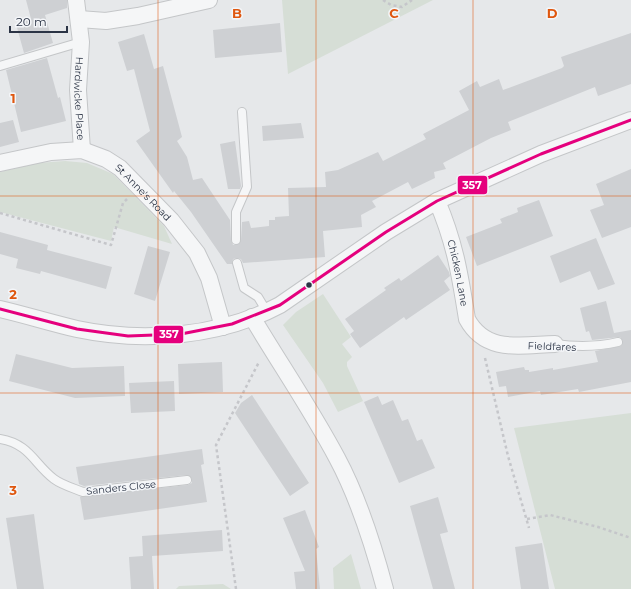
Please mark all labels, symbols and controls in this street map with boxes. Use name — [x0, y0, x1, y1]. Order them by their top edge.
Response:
text: B — [232, 5, 242, 21]
text: C — [389, 5, 399, 21]
text: D — [547, 5, 558, 21]
scale bar — [10, 8, 67, 34]
text: 20 m — [16, 14, 47, 29]
street label: Hardwicke Place — [71, 56, 87, 141]
text: 1 — [10, 90, 16, 106]
street label: St Anne's Road — [113, 161, 174, 224]
line badge: 357 — [457, 175, 488, 195]
text: 357 — [461, 178, 482, 192]
street label: Chicken Lane — [444, 238, 471, 307]
unlabelled marker — [304, 280, 314, 290]
text: 2 — [9, 286, 17, 302]
line badge: 357 — [153, 325, 184, 344]
text: 357 — [158, 327, 179, 341]
street label: Fieldfares — [528, 339, 577, 354]
street label: Sanders Close — [86, 477, 157, 498]
text: 3 — [8, 482, 17, 498]

